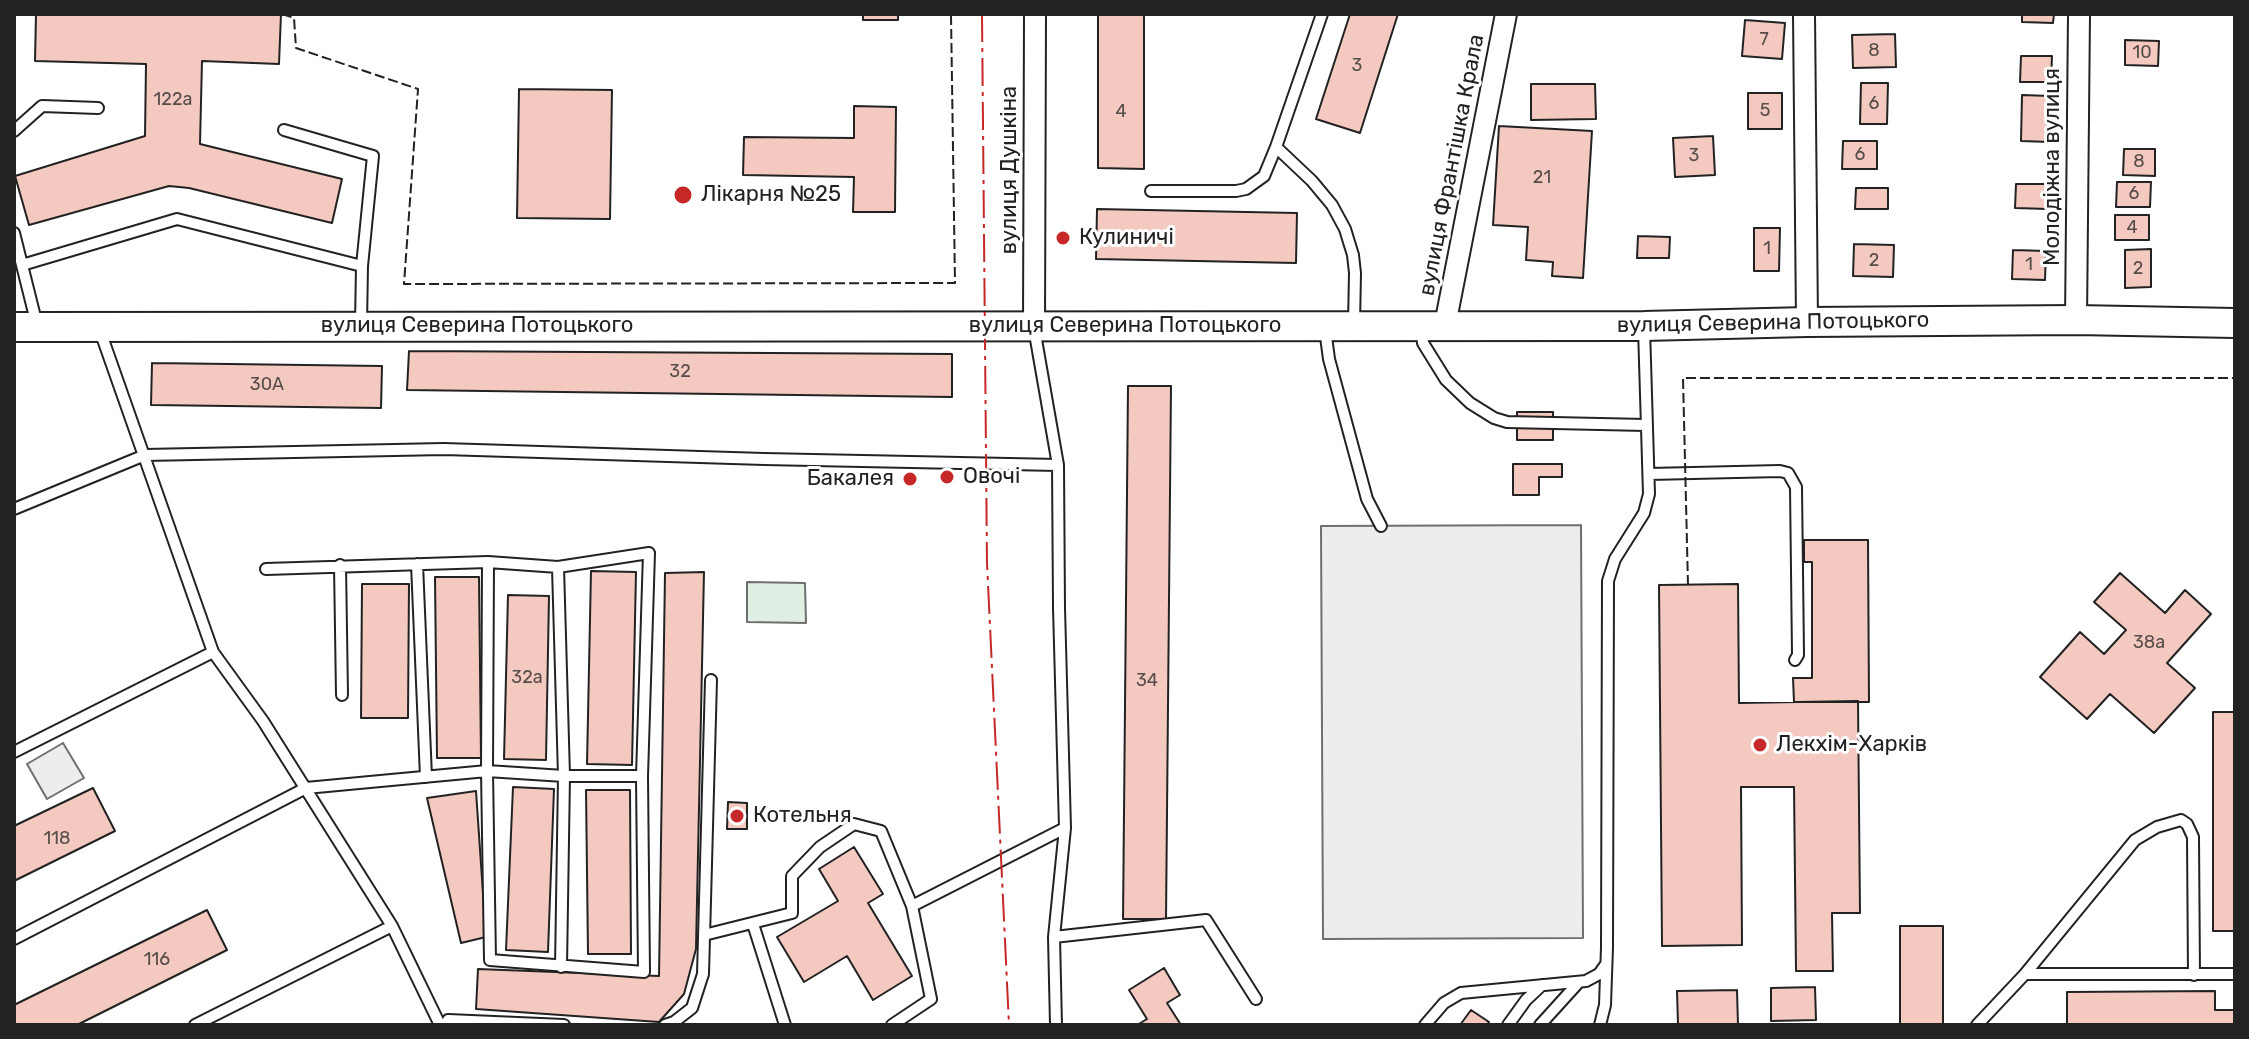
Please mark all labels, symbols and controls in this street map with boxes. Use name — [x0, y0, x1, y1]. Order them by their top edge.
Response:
house number: 7 — [1759, 29, 1769, 51]
street label: вулиця Франтішка Крала — [1414, 32, 1490, 298]
house number: 8 — [1868, 40, 1880, 62]
house number: 10 — [2132, 42, 2152, 64]
house number: 3 — [1352, 55, 1362, 77]
street label: Молодіжна вулиця — [2040, 68, 2066, 266]
street label: вулиця Душкіна — [997, 86, 1023, 254]
house number: 122а — [154, 89, 192, 111]
house number: 6 — [1869, 93, 1879, 115]
house number: 5 — [1760, 100, 1770, 122]
house number: 4 — [1115, 101, 1127, 123]
house number: 6 — [1855, 144, 1865, 166]
house number: 3 — [1689, 145, 1699, 167]
house number: 8 — [2133, 151, 2145, 173]
house number: 21 — [1533, 167, 1551, 189]
place label: Лікарня №25 — [701, 182, 841, 208]
house number: 6 — [2129, 183, 2139, 205]
marker: Лікарня №25 — [672, 184, 694, 206]
house number: 4 — [2126, 217, 2138, 239]
place label: Кулиничі — [1079, 225, 1174, 251]
marker: Кулиничі — [1054, 229, 1072, 247]
house number: 1 — [1763, 238, 1771, 260]
house number: 2 — [1869, 250, 1879, 272]
house number: 1 — [2025, 254, 2033, 276]
house number: 2 — [2133, 258, 2143, 280]
street label: вулиця Северина Потоцького — [1617, 307, 1929, 339]
street label: вулиця Северина Потоцького — [321, 313, 633, 339]
street label: вулиця Северина Потоцького — [969, 313, 1281, 339]
house number: 32 — [669, 361, 691, 383]
house number: 30А — [250, 374, 284, 396]
place label: Овочі — [963, 464, 1020, 490]
place label: Бакалея — [807, 466, 894, 492]
marker: Овочі — [938, 468, 956, 486]
marker: Бакалея — [901, 470, 919, 488]
house number: 38а — [2133, 632, 2165, 654]
house number: 32а — [511, 667, 543, 689]
house number: 34 — [1136, 670, 1158, 692]
place label: Лекхім-Харків — [1776, 732, 1927, 758]
marker: Лекхім-Харків — [1751, 736, 1769, 754]
place label: Котельня — [753, 803, 852, 829]
marker: Котельня — [728, 807, 746, 825]
house number: 118 — [44, 828, 70, 850]
house number: 116 — [144, 949, 170, 971]

